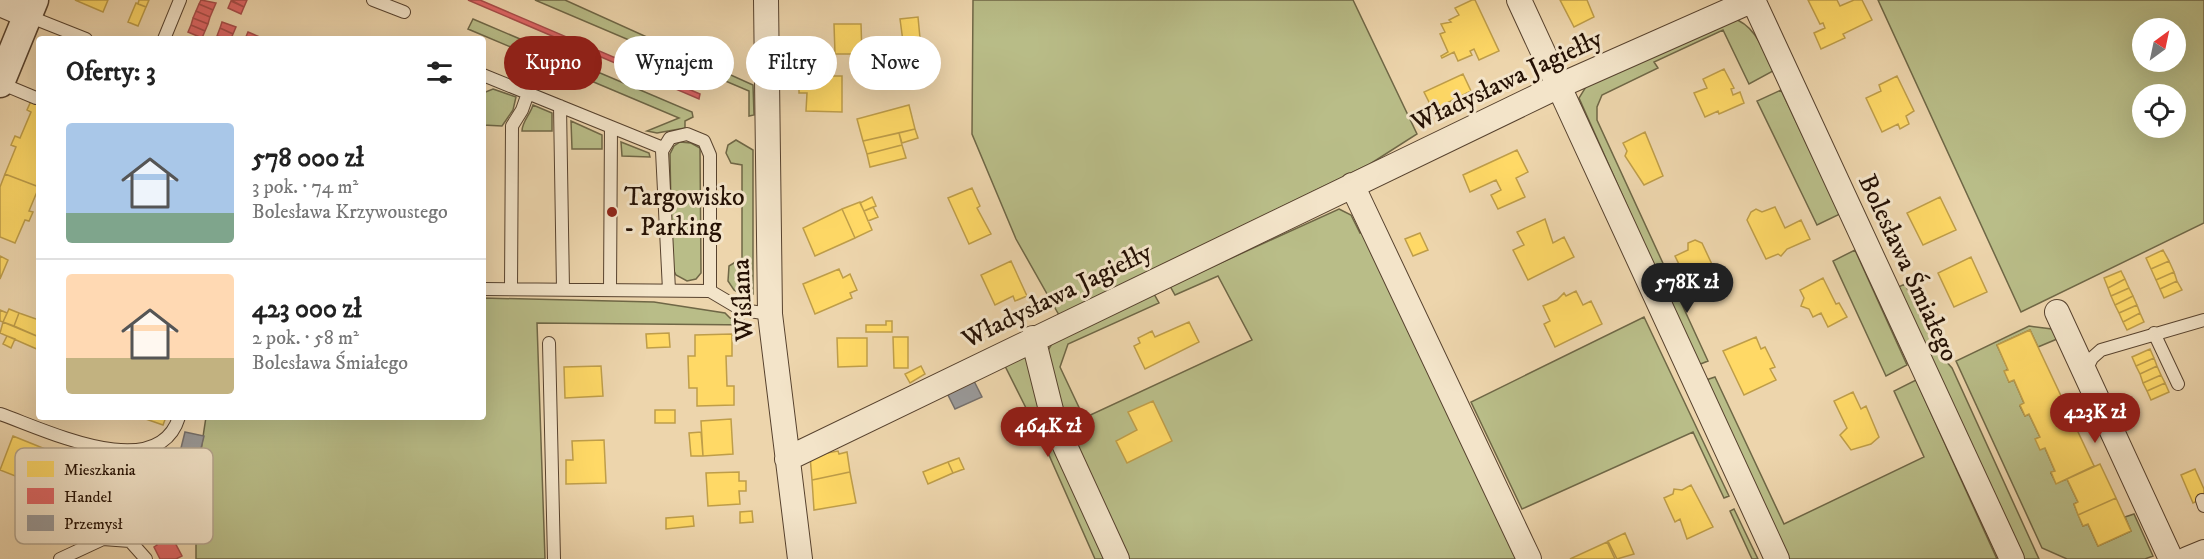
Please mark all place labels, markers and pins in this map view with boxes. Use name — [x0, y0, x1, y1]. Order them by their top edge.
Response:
place label: Targowisko - Parking — [624, 181, 745, 244]
marker: Targowisko - Parking — [605, 205, 619, 219]
pin: 578K zł — [1632, 263, 1742, 314]
pin: 423K zł — [2040, 393, 2150, 444]
pin: 464K zł — [993, 407, 1103, 458]

